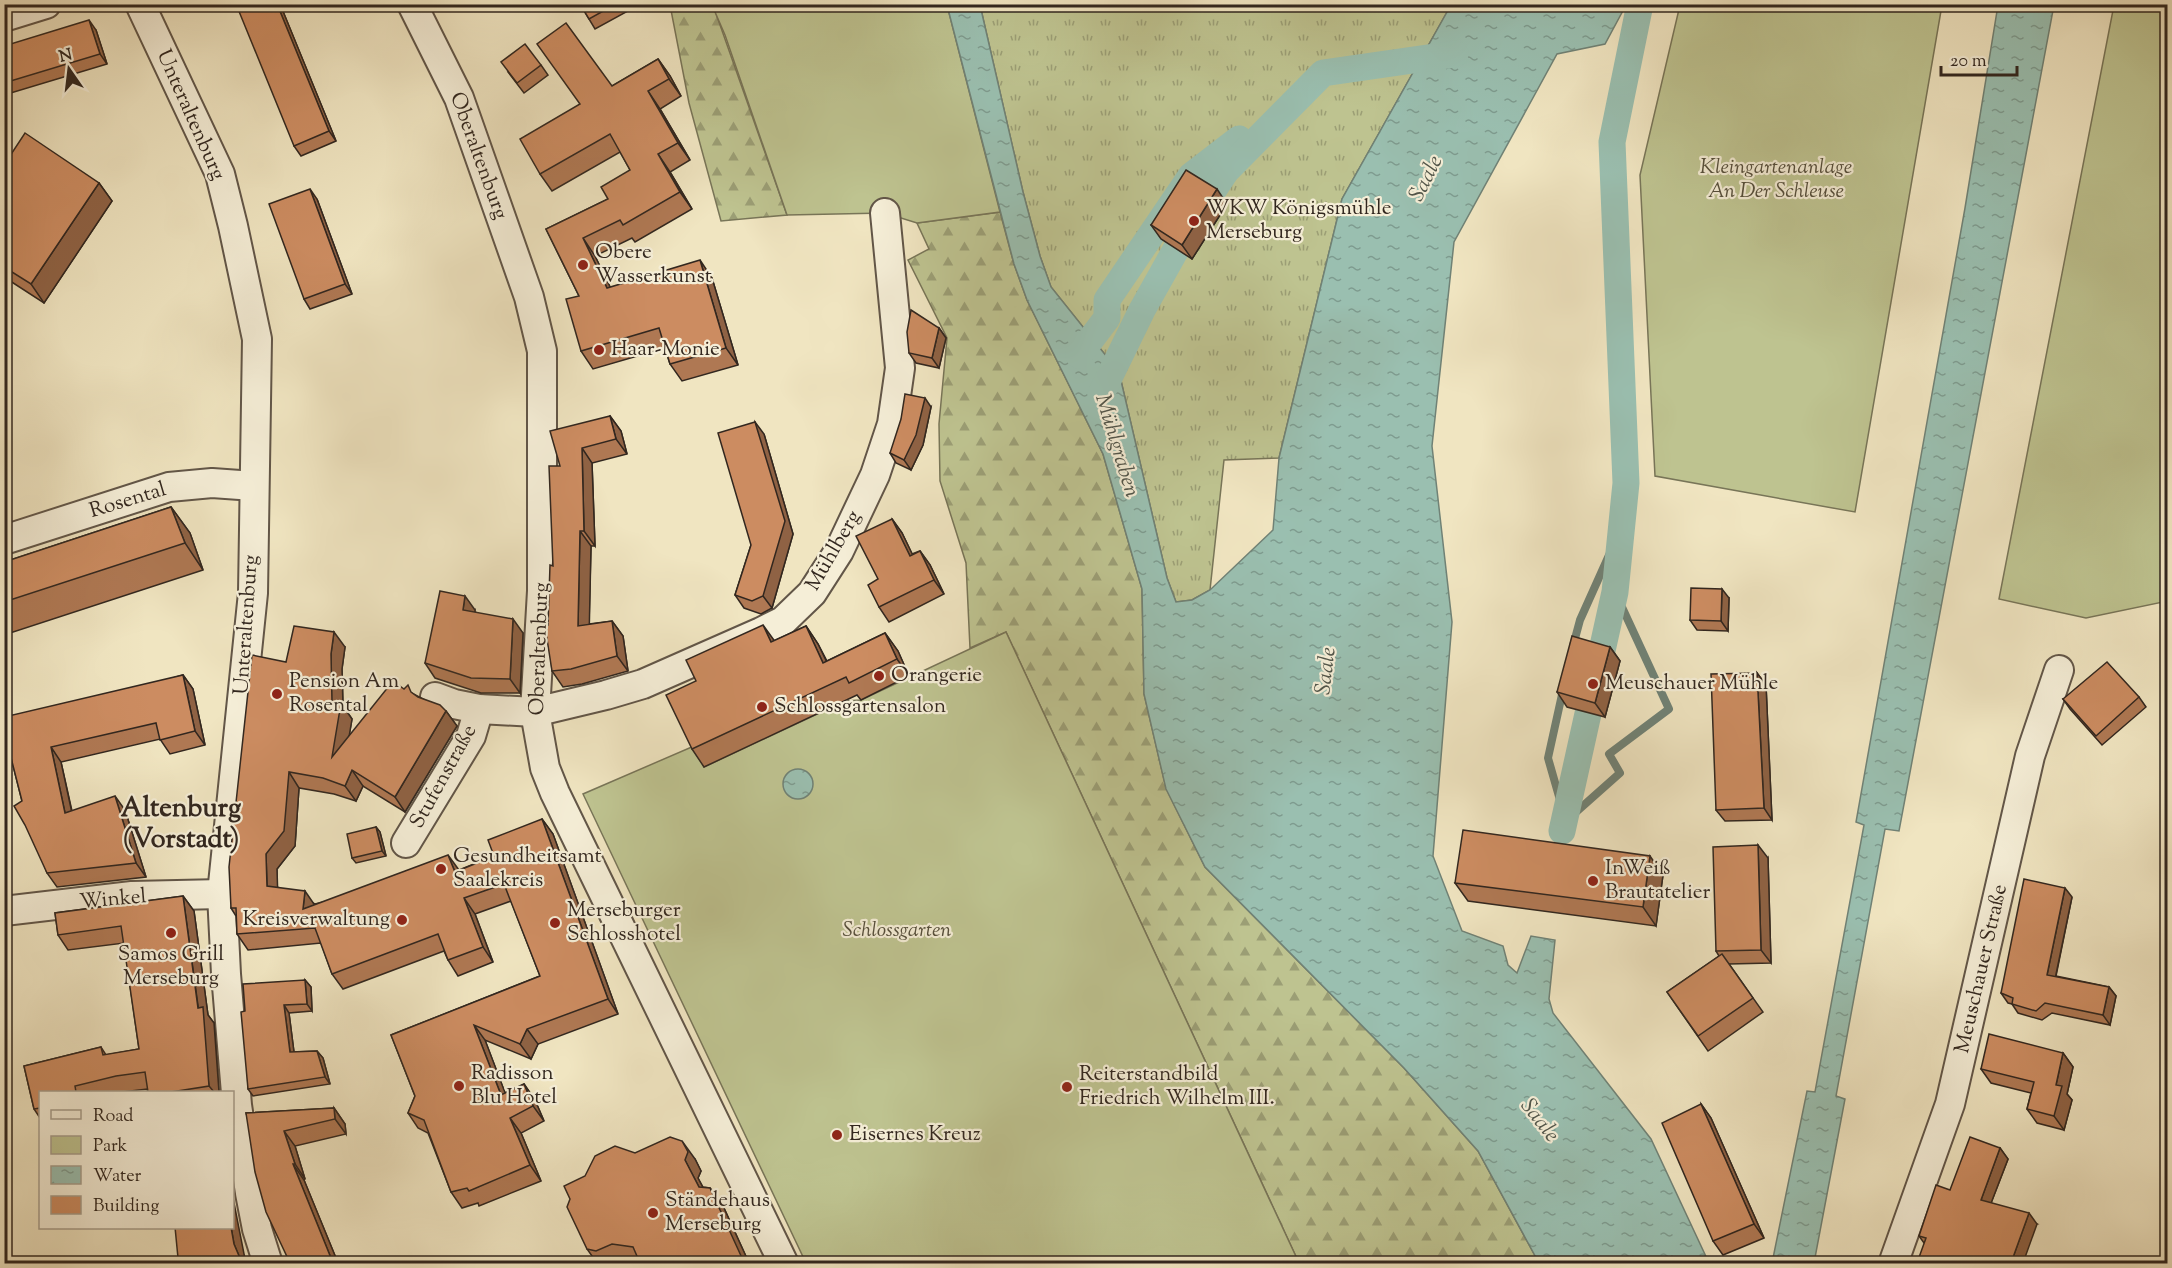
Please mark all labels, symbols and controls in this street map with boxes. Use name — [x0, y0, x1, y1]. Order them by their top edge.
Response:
north arrow — [39, 39, 99, 99]
scale bar — [1941, 39, 2018, 77]
text: N — [57, 44, 75, 70]
street label: Unteraltenburg — [148, 45, 232, 185]
text: 20 m — [1950, 49, 1987, 75]
street label: Oberaltenburg — [441, 88, 515, 224]
water label: Saale — [1402, 150, 1452, 208]
park label: Kleingartenanlage An Der Schleuse — [1700, 153, 1852, 207]
place label: WKW Königsmühle Merseburg — [1206, 194, 1391, 248]
marker: WKW Königsmühle Merseburg — [1187, 214, 1201, 228]
place label: Obere Wasserkunst — [595, 238, 712, 292]
marker: Obere Wasserkunst — [576, 258, 590, 272]
place label: Haar-Monie — [611, 335, 720, 365]
marker: Haar-Monie — [592, 343, 606, 357]
water label: Mühlgraben — [1085, 390, 1147, 502]
street label: Rosental — [86, 475, 170, 527]
street label: Mühlberg — [799, 505, 869, 597]
street label: Unteraltenburg — [227, 554, 267, 696]
street label: Oberaltenburg — [523, 582, 557, 716]
water label: Saale — [1308, 645, 1346, 697]
place label: Orangerie — [891, 661, 982, 691]
place label: Pension Am Rosental — [289, 667, 399, 721]
marker: Orangerie — [872, 669, 886, 683]
place label: Meuschauer Mühle — [1605, 669, 1778, 699]
marker: Meuschauer Mühle — [1586, 677, 1600, 691]
marker: Pension Am Rosental — [270, 687, 284, 701]
place label: Schlossgartensalon — [774, 692, 946, 722]
marker: Schlossgartensalon — [755, 700, 769, 714]
street label: Stufenstraße — [403, 720, 485, 834]
district label: Altenburg (Vorstadt) — [121, 790, 241, 860]
place label: Gesundheitsamt Saalekreis — [453, 842, 602, 896]
place label: InWeiß Brautatelier — [1605, 854, 1711, 908]
marker: Gesundheitsamt Saalekreis — [434, 862, 448, 876]
marker: InWeiß Brautatelier — [1586, 874, 1600, 888]
street label: Winkel — [78, 882, 148, 918]
street label: Meuschauer Straße — [1948, 882, 2016, 1056]
place label: Merseburger Schlosshotel — [567, 896, 681, 950]
place label: Kreisverwaltung — [243, 905, 390, 935]
marker: Kreisverwaltung — [395, 913, 409, 927]
marker: Merseburger Schlosshotel — [548, 916, 562, 930]
park label: Schlossgarten — [843, 916, 951, 946]
marker: Samos Grill Merseburg — [164, 926, 178, 940]
place label: Samos Grill Merseburg — [118, 940, 224, 994]
place label: Radisson Blu Hotel — [471, 1059, 557, 1113]
place label: Reiterstandbild Friedrich Wilhelm III. — [1079, 1060, 1275, 1114]
marker: Radisson Blu Hotel — [452, 1079, 466, 1093]
marker: Reiterstandbild Friedrich Wilhelm III. — [1060, 1080, 1074, 1094]
legend — [39, 1091, 234, 1229]
water label: Saale — [1512, 1092, 1566, 1150]
text: Road — [93, 1104, 133, 1130]
place label: Eisernes Kreuz — [849, 1120, 981, 1150]
marker: Eisernes Kreuz — [830, 1128, 844, 1142]
text: Park — [93, 1134, 128, 1160]
text: Water — [93, 1164, 142, 1190]
place label: Ständehaus Merseburg — [665, 1186, 770, 1240]
text: Building — [93, 1194, 159, 1220]
marker: Ständehaus Merseburg — [646, 1206, 660, 1220]

